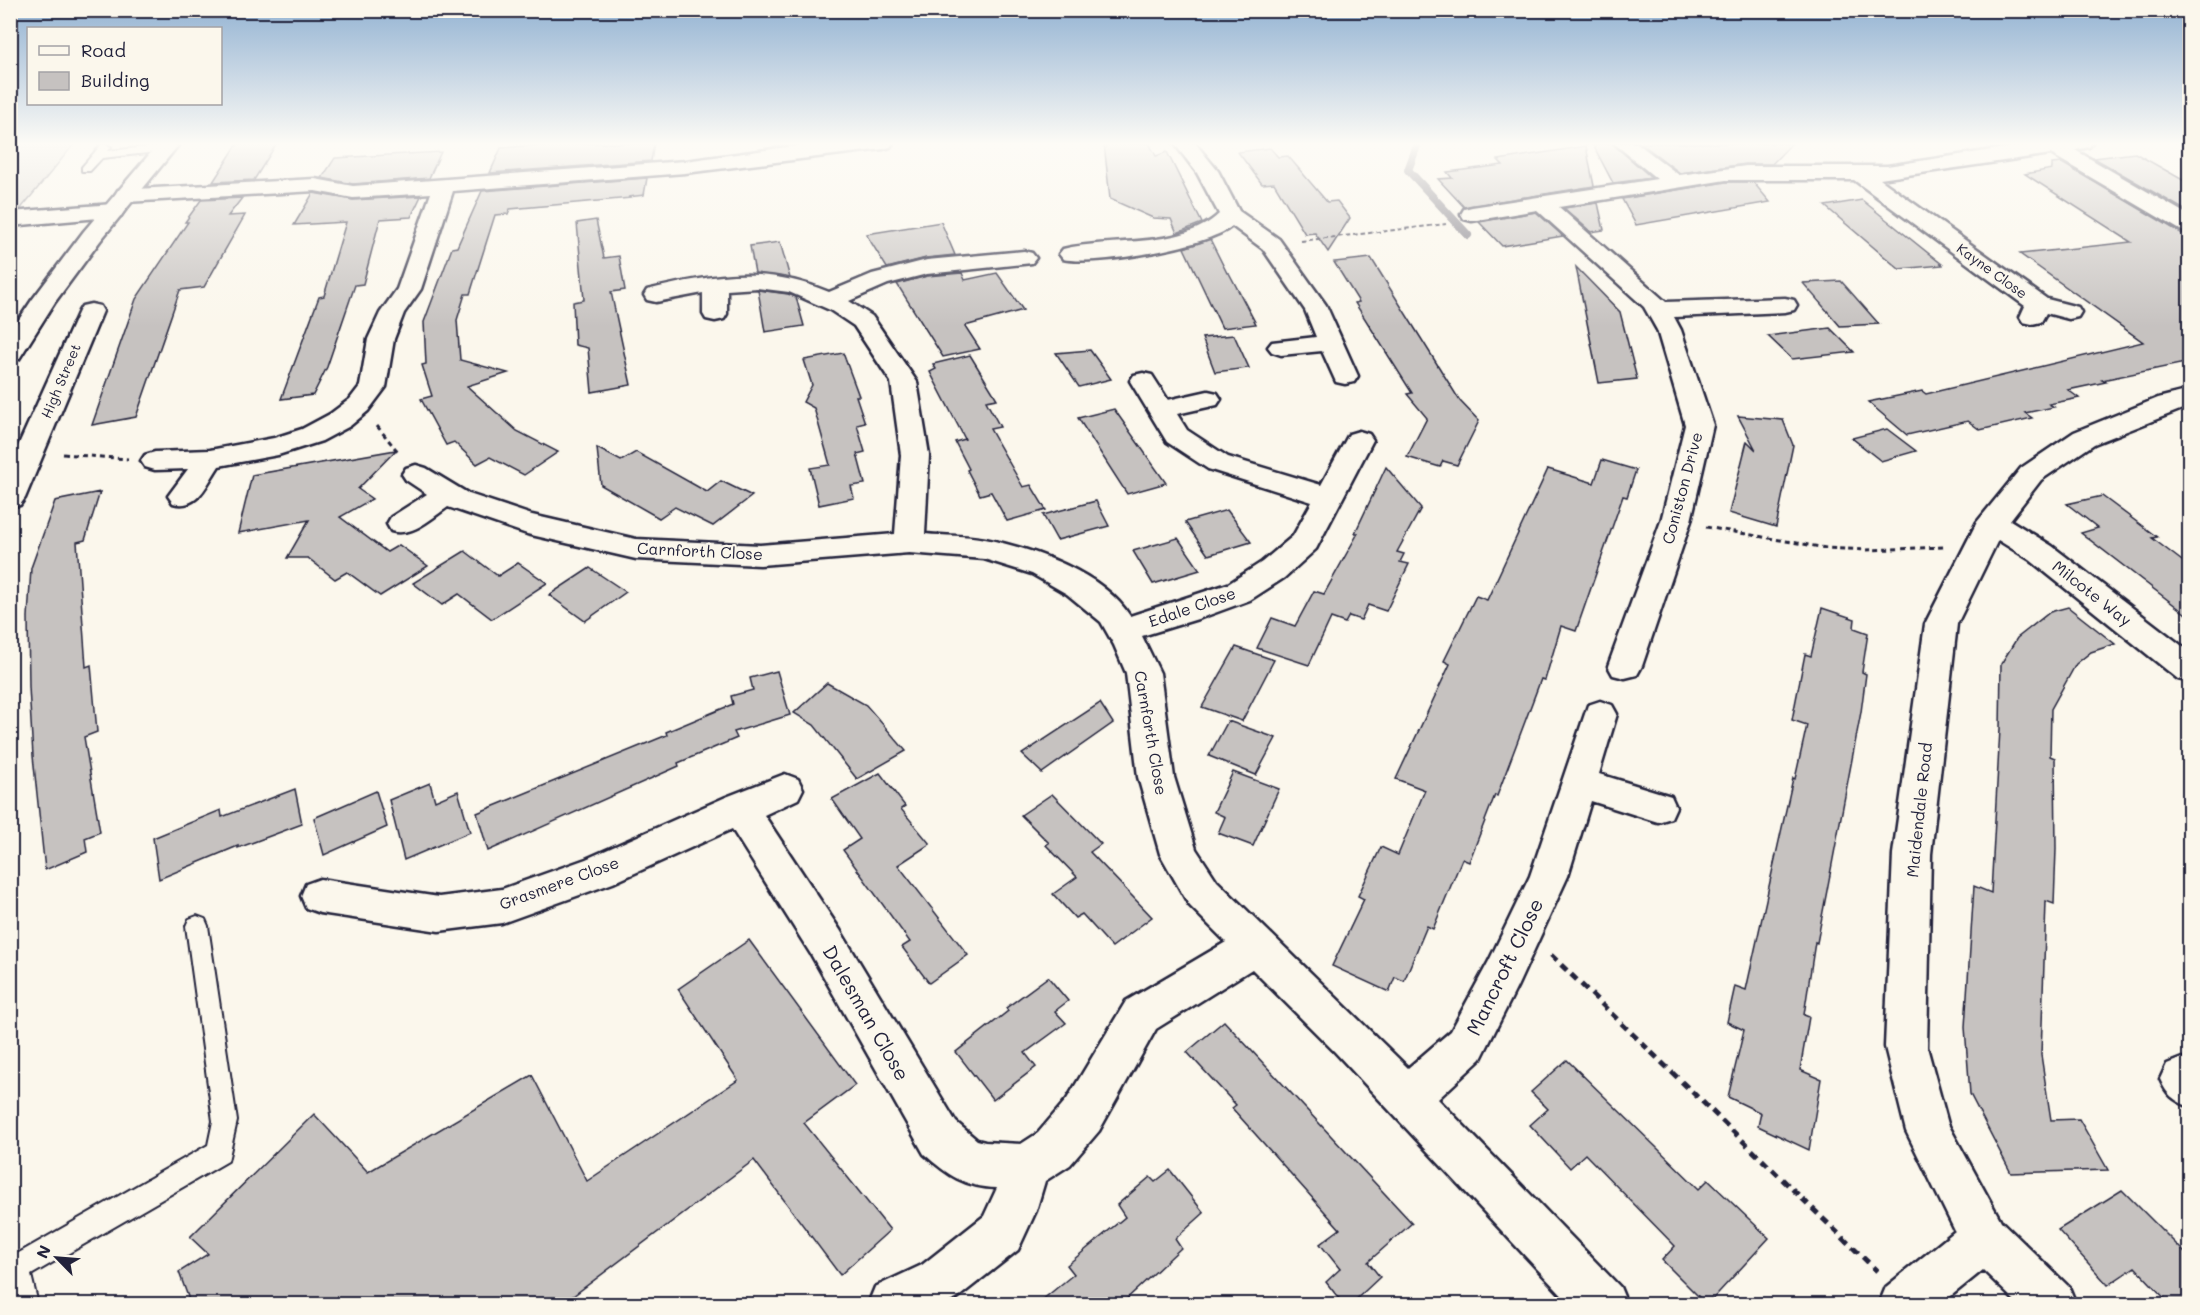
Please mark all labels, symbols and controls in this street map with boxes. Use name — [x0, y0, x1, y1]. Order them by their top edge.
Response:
legend — [27, 27, 222, 105]
text: Road — [81, 38, 126, 62]
text: Building — [81, 68, 149, 92]
street label: Kayne Close — [1953, 239, 2031, 303]
street label: High Street — [36, 341, 85, 421]
street label: Coniston Drive — [1656, 429, 1707, 546]
street label: Carnforth Close — [637, 537, 763, 564]
street label: Milcote Way — [2048, 555, 2136, 630]
street label: Edale Close — [1145, 582, 1238, 631]
street label: Carnforth Close — [1130, 669, 1173, 797]
street label: Maidendale Road — [1901, 741, 1936, 878]
street label: Grasmere Close — [496, 851, 622, 914]
street label: Mancroft Close — [1460, 894, 1549, 1039]
street label: Dalesman Close — [817, 940, 916, 1085]
north arrow — [27, 1228, 87, 1288]
text: N — [31, 1242, 55, 1261]

